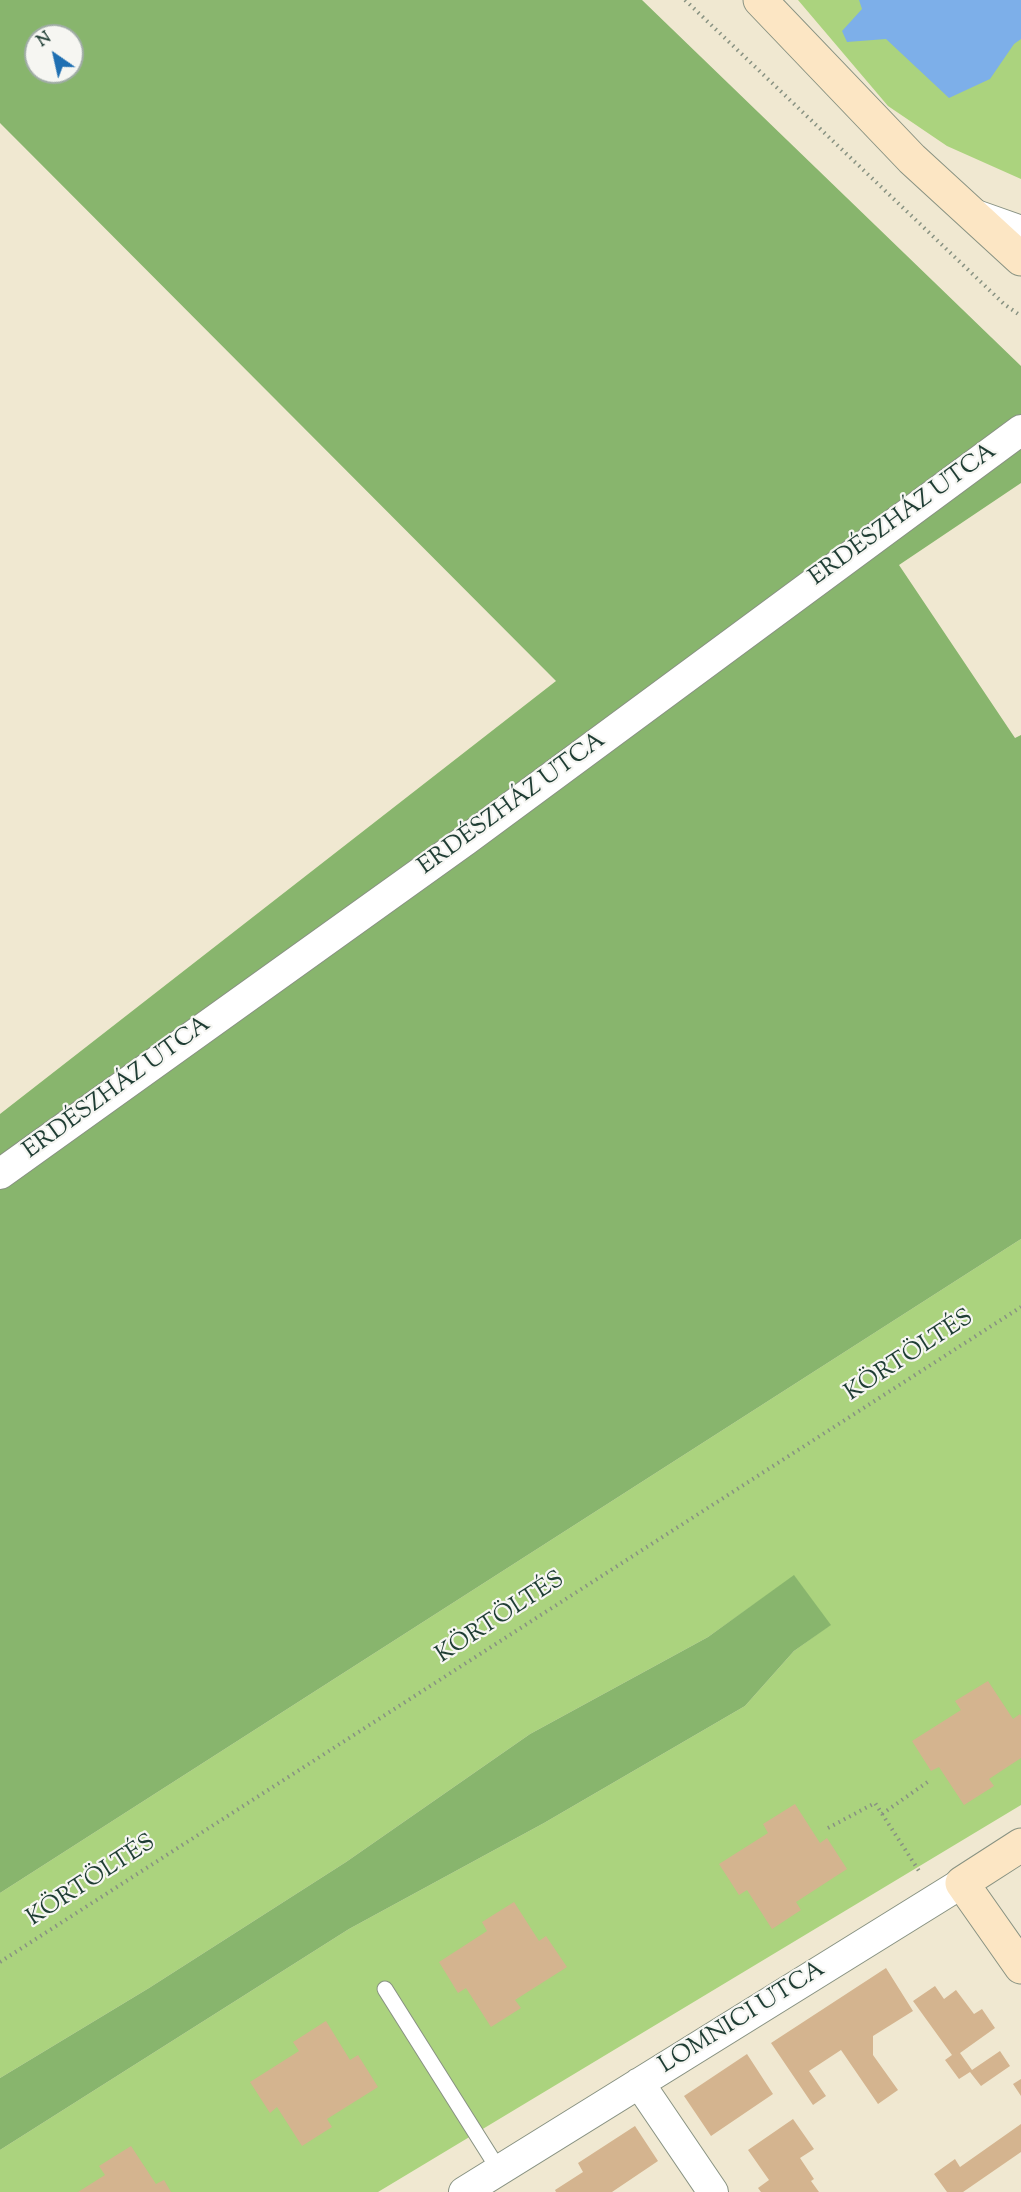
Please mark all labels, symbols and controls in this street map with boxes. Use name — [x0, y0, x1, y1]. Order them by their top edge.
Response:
north arrow — [24, 24, 84, 84]
text: N — [33, 27, 57, 53]
street label: ERDÉSZHÁZ UTCA — [805, 438, 1003, 594]
street label: ERDÉSZHÁZ UTCA — [414, 727, 612, 883]
street label: ERDÉSZHÁZ UTCA — [19, 1011, 217, 1167]
street label: KÖRTÖLTÉS — [840, 1305, 980, 1409]
street label: KÖRTÖLTÉS — [431, 1567, 571, 1671]
street label: KÖRTÖLTÉS — [22, 1830, 162, 1934]
street label: LOMNICI UTCA — [655, 1956, 831, 2082]

